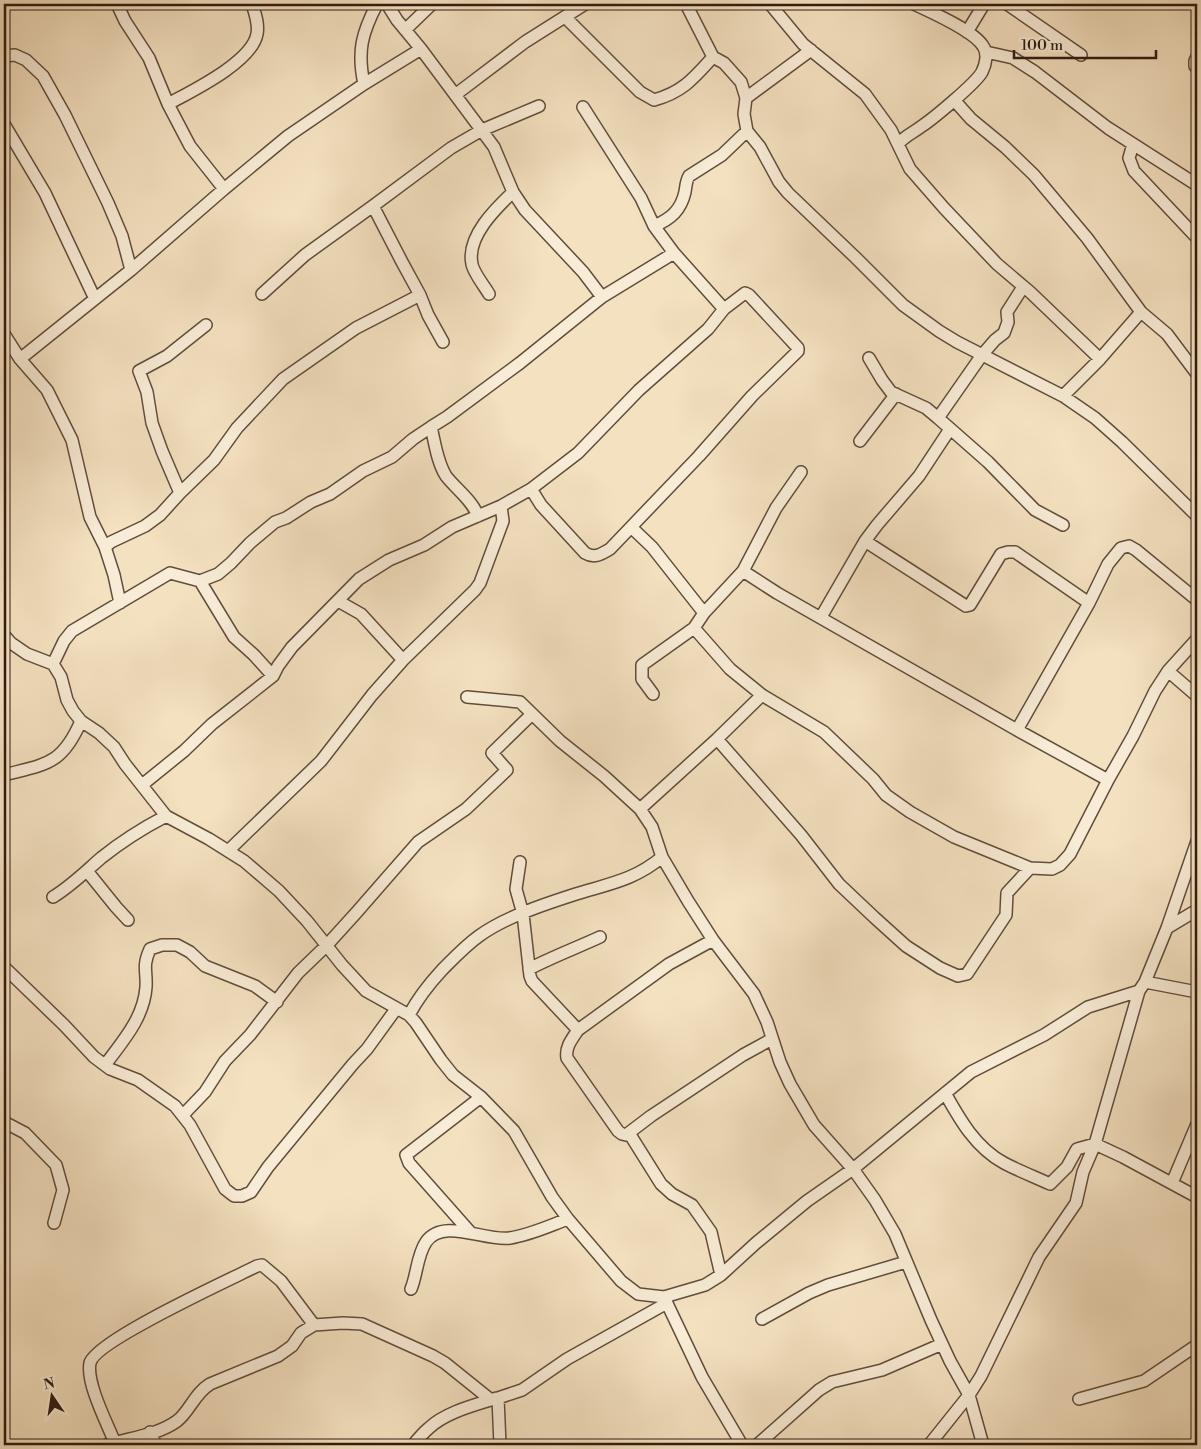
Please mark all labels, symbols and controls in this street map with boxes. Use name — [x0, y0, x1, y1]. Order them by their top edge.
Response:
scale bar — [1014, 28, 1156, 60]
text: 100 m — [1021, 36, 1063, 55]
north arrow — [28, 1372, 78, 1422]
text: N — [42, 1374, 57, 1394]

